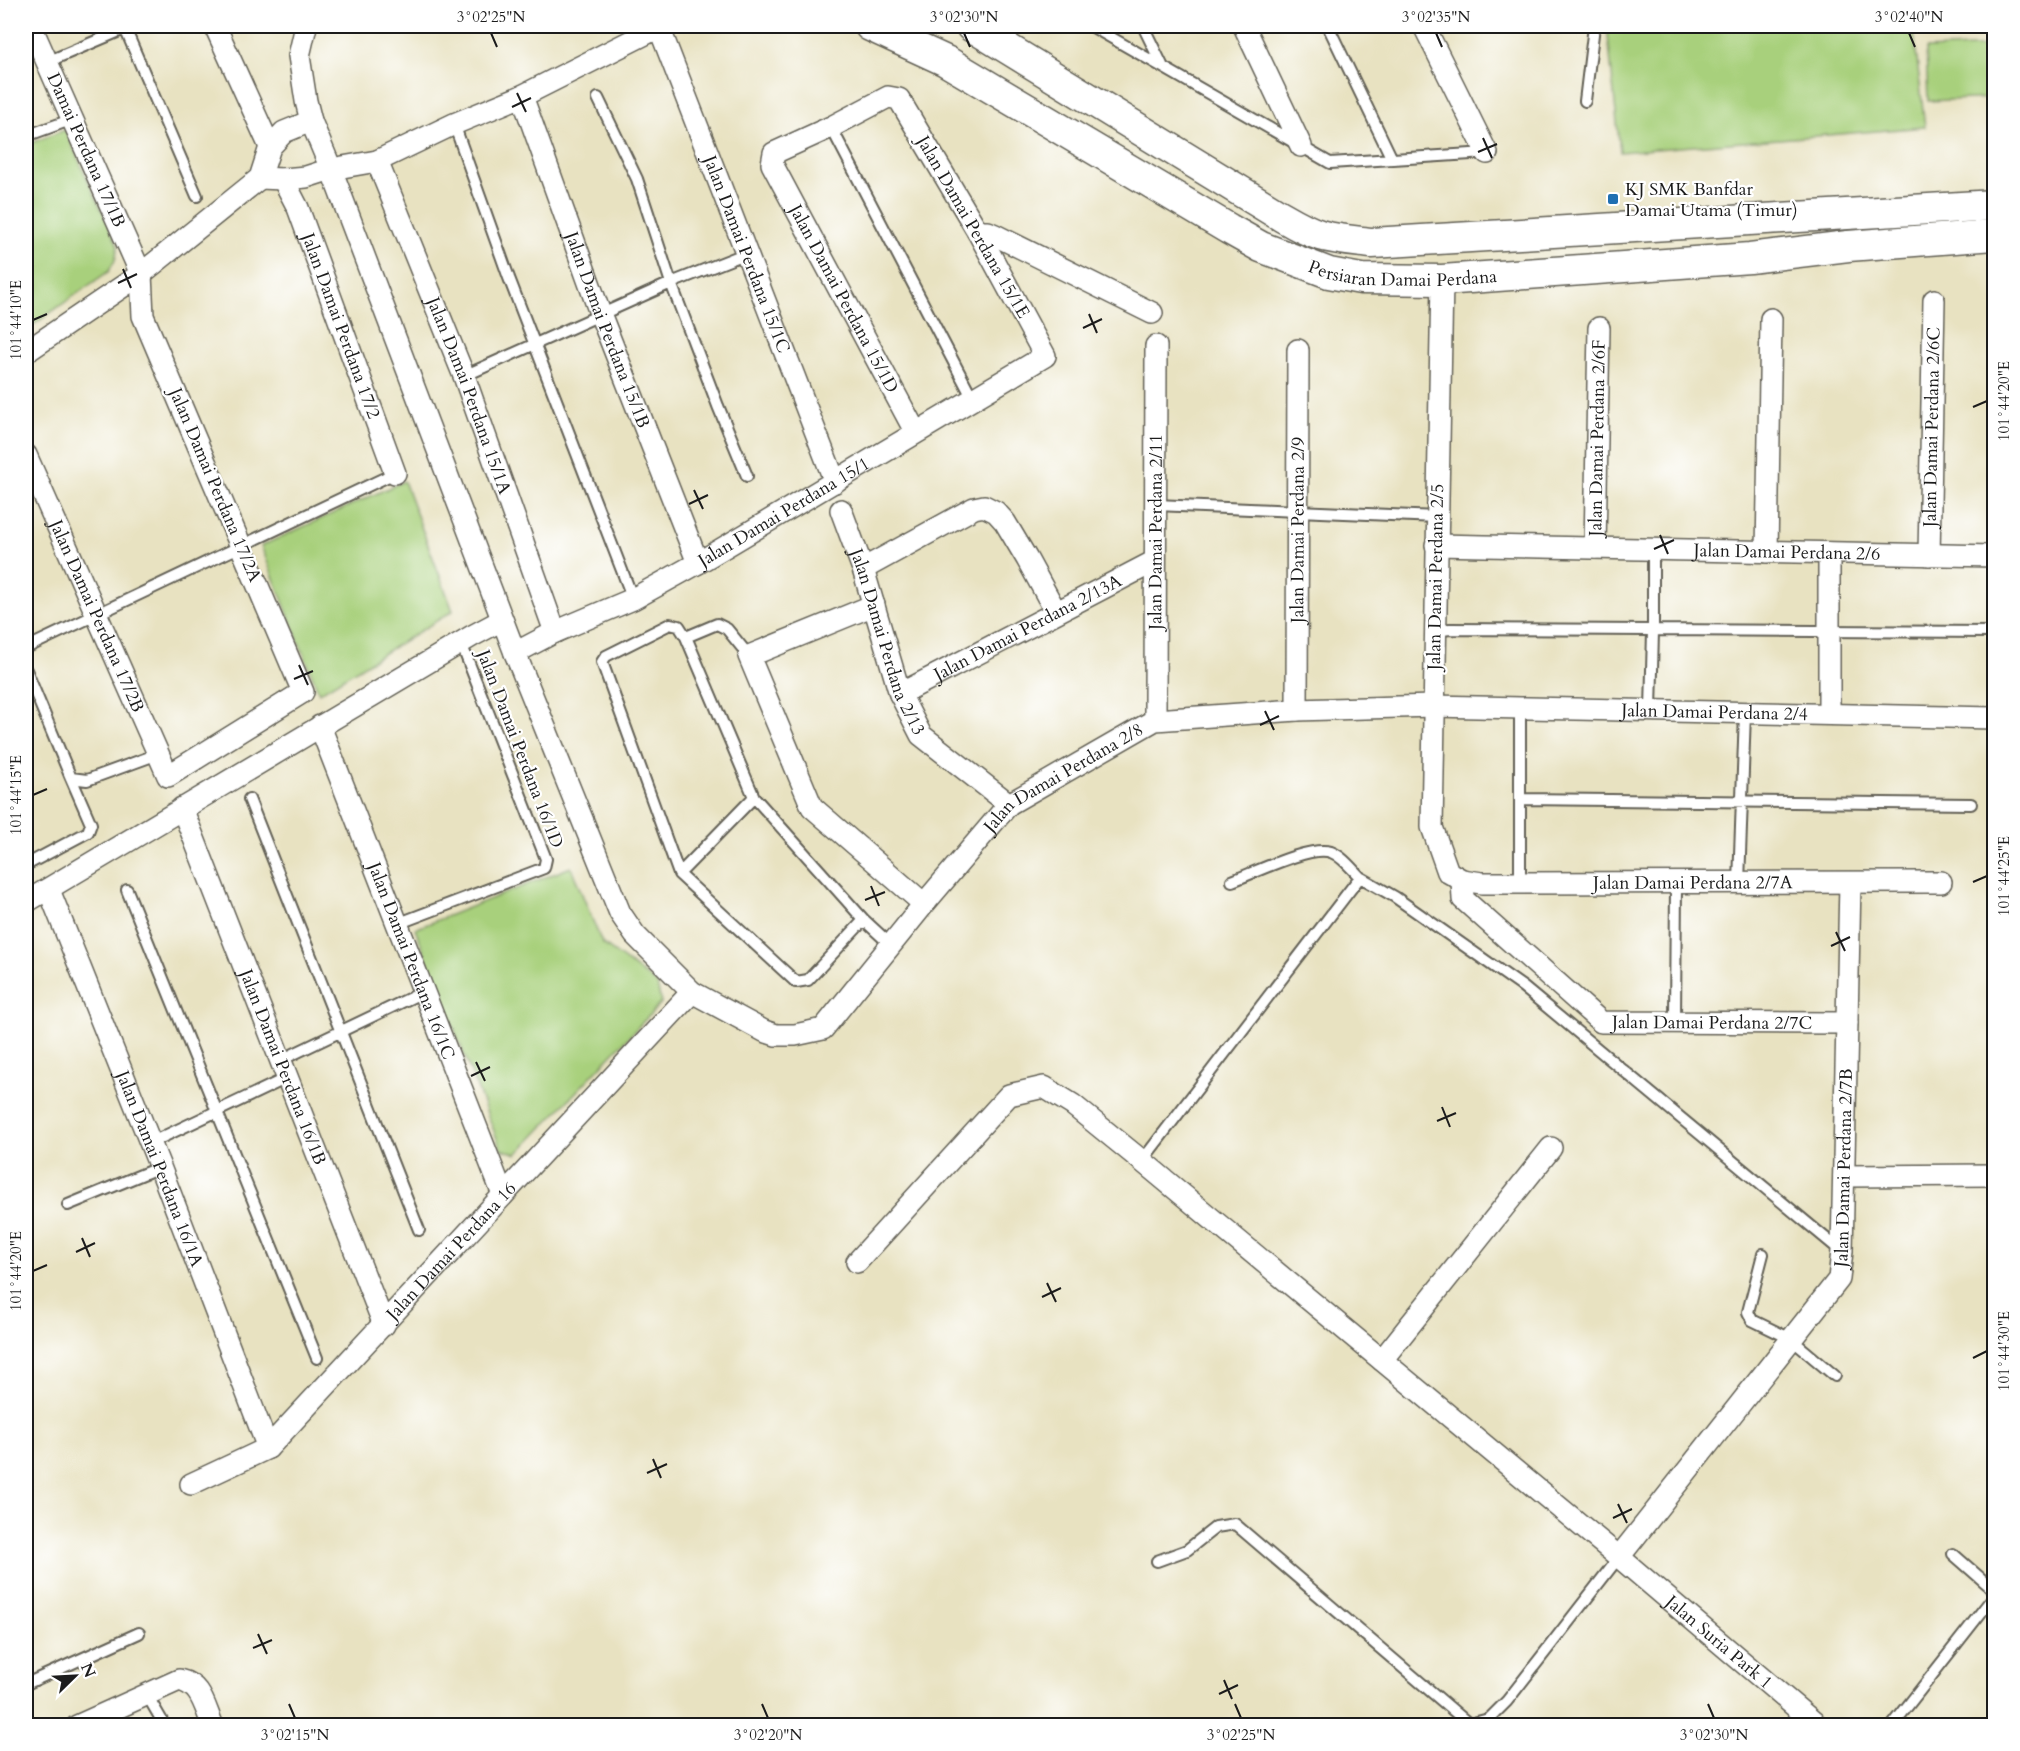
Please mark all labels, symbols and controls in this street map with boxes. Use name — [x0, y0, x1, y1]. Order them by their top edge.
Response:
text: 3°02'25"N — [457, 7, 525, 27]
text: 3°02'30"N — [930, 7, 998, 27]
text: 3°02'35"N — [1402, 7, 1470, 27]
text: 3°02'40"N — [1875, 7, 1943, 27]
street label: Damai Perdana 17/1B — [41, 69, 131, 231]
street label: Jalan Damai Perdana 15/1E — [909, 129, 1036, 323]
street label: Jalan Damai Perdana 15/1C — [696, 149, 796, 357]
place label: KJ SMK Banfdar Damai Utama (Timur) — [1625, 177, 1798, 223]
marker: KJ SMK Banfdar Damai Utama (Timur) — [1606, 192, 1620, 206]
street label: Jalan Damai Perdana 15/1D — [782, 197, 905, 397]
street label: Jalan Damai Perdana 15/1B — [558, 225, 656, 432]
street label: Jalan Damai Perdana 17/2 — [295, 227, 386, 422]
street label: Persiaran Damai Perdana — [1305, 254, 1498, 293]
text: 101°44'10"E — [6, 280, 26, 360]
street label: Jalan Damai Perdana 15/1A — [420, 290, 518, 498]
street label: Jalan Damai Perdana 2/6C — [1917, 326, 1946, 530]
street label: Jalan Damai Perdana 2/6F — [1583, 339, 1611, 540]
text: 101°44'20"E — [1994, 361, 2014, 441]
street label: Jalan Damai Perdana 17/2A — [162, 381, 267, 586]
street label: Jalan Damai Perdana 2/11 — [1143, 434, 1168, 633]
street label: Jalan Damai Perdana 2/9 — [1285, 437, 1310, 626]
street label: Jalan Damai Perdana 15/1 — [691, 451, 874, 574]
street label: Jalan Damai Perdana 2/5 — [1422, 484, 1450, 673]
street label: Jalan Damai Perdana 17/2B — [42, 513, 151, 716]
street label: Jalan Damai Perdana 2/6 — [1690, 538, 1880, 566]
street label: Jalan Damai Perdana 2/13 — [843, 542, 931, 739]
street label: Jalan Damai Perdana 2/13A — [927, 568, 1126, 688]
street label: Jalan Damai Perdana 16/1D — [470, 644, 569, 852]
street label: Jalan Damai Perdana 2/4 — [1618, 697, 1808, 727]
street label: Jalan Damai Perdana 2/8 — [976, 717, 1148, 840]
text: 101°44'15"E — [6, 755, 26, 835]
text: 101°44'25"E — [1994, 836, 2014, 916]
street label: Jalan Damai Perdana 16/1C — [361, 856, 461, 1063]
street label: Jalan Damai Perdana 2/7A — [1590, 870, 1793, 895]
street label: Jalan Damai Perdana 16/1B — [233, 963, 333, 1168]
street label: Jalan Damai Perdana 2/7C — [1609, 1010, 1813, 1035]
street label: Jalan Damai Perdana 16/1A — [109, 1064, 210, 1271]
street label: Jalan Damai Perdana 2/7B — [1828, 1068, 1858, 1271]
street label: Jalan Damai Perdana 16 — [378, 1176, 522, 1328]
text: 101°44'20"E — [6, 1231, 26, 1311]
text: 101°44'30"E — [1994, 1311, 2014, 1391]
street label: Jalan Suria Park 1 — [1658, 1587, 1778, 1695]
north arrow — [45, 1646, 105, 1706]
text: N — [75, 1659, 101, 1681]
text: 3°02'15"N — [261, 1725, 329, 1745]
text: 3°02'20"N — [734, 1725, 802, 1745]
text: 3°02'25"N — [1207, 1725, 1275, 1745]
text: 3°02'30"N — [1680, 1725, 1748, 1745]

